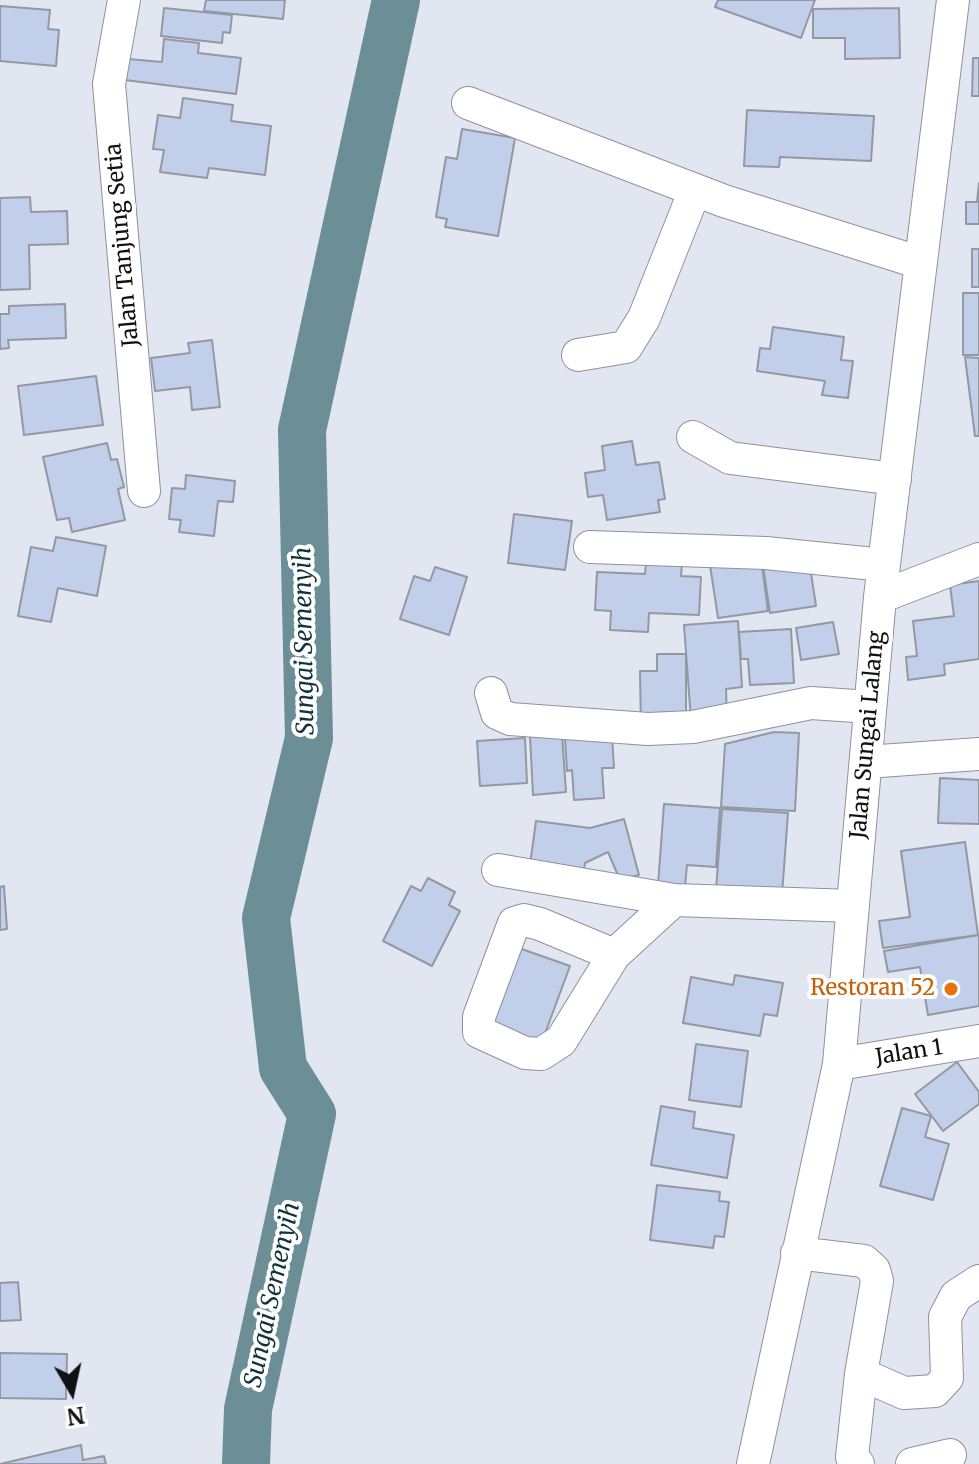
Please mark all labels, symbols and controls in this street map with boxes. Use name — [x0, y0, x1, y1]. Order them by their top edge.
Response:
street label: Jalan Tanjung Setia — [101, 142, 145, 348]
water label: Sungai Semenyih — [289, 547, 321, 735]
street label: Jalan Sungai Lalang — [846, 630, 890, 840]
place label: Restoran 52 — [810, 976, 935, 1002]
marker: Restoran 52 — [942, 980, 960, 998]
street label: Jalan 1 — [873, 1035, 945, 1071]
water label: Sungai Semenyih — [239, 1200, 307, 1390]
north arrow — [32, 1352, 112, 1432]
text: N — [65, 1401, 87, 1431]

